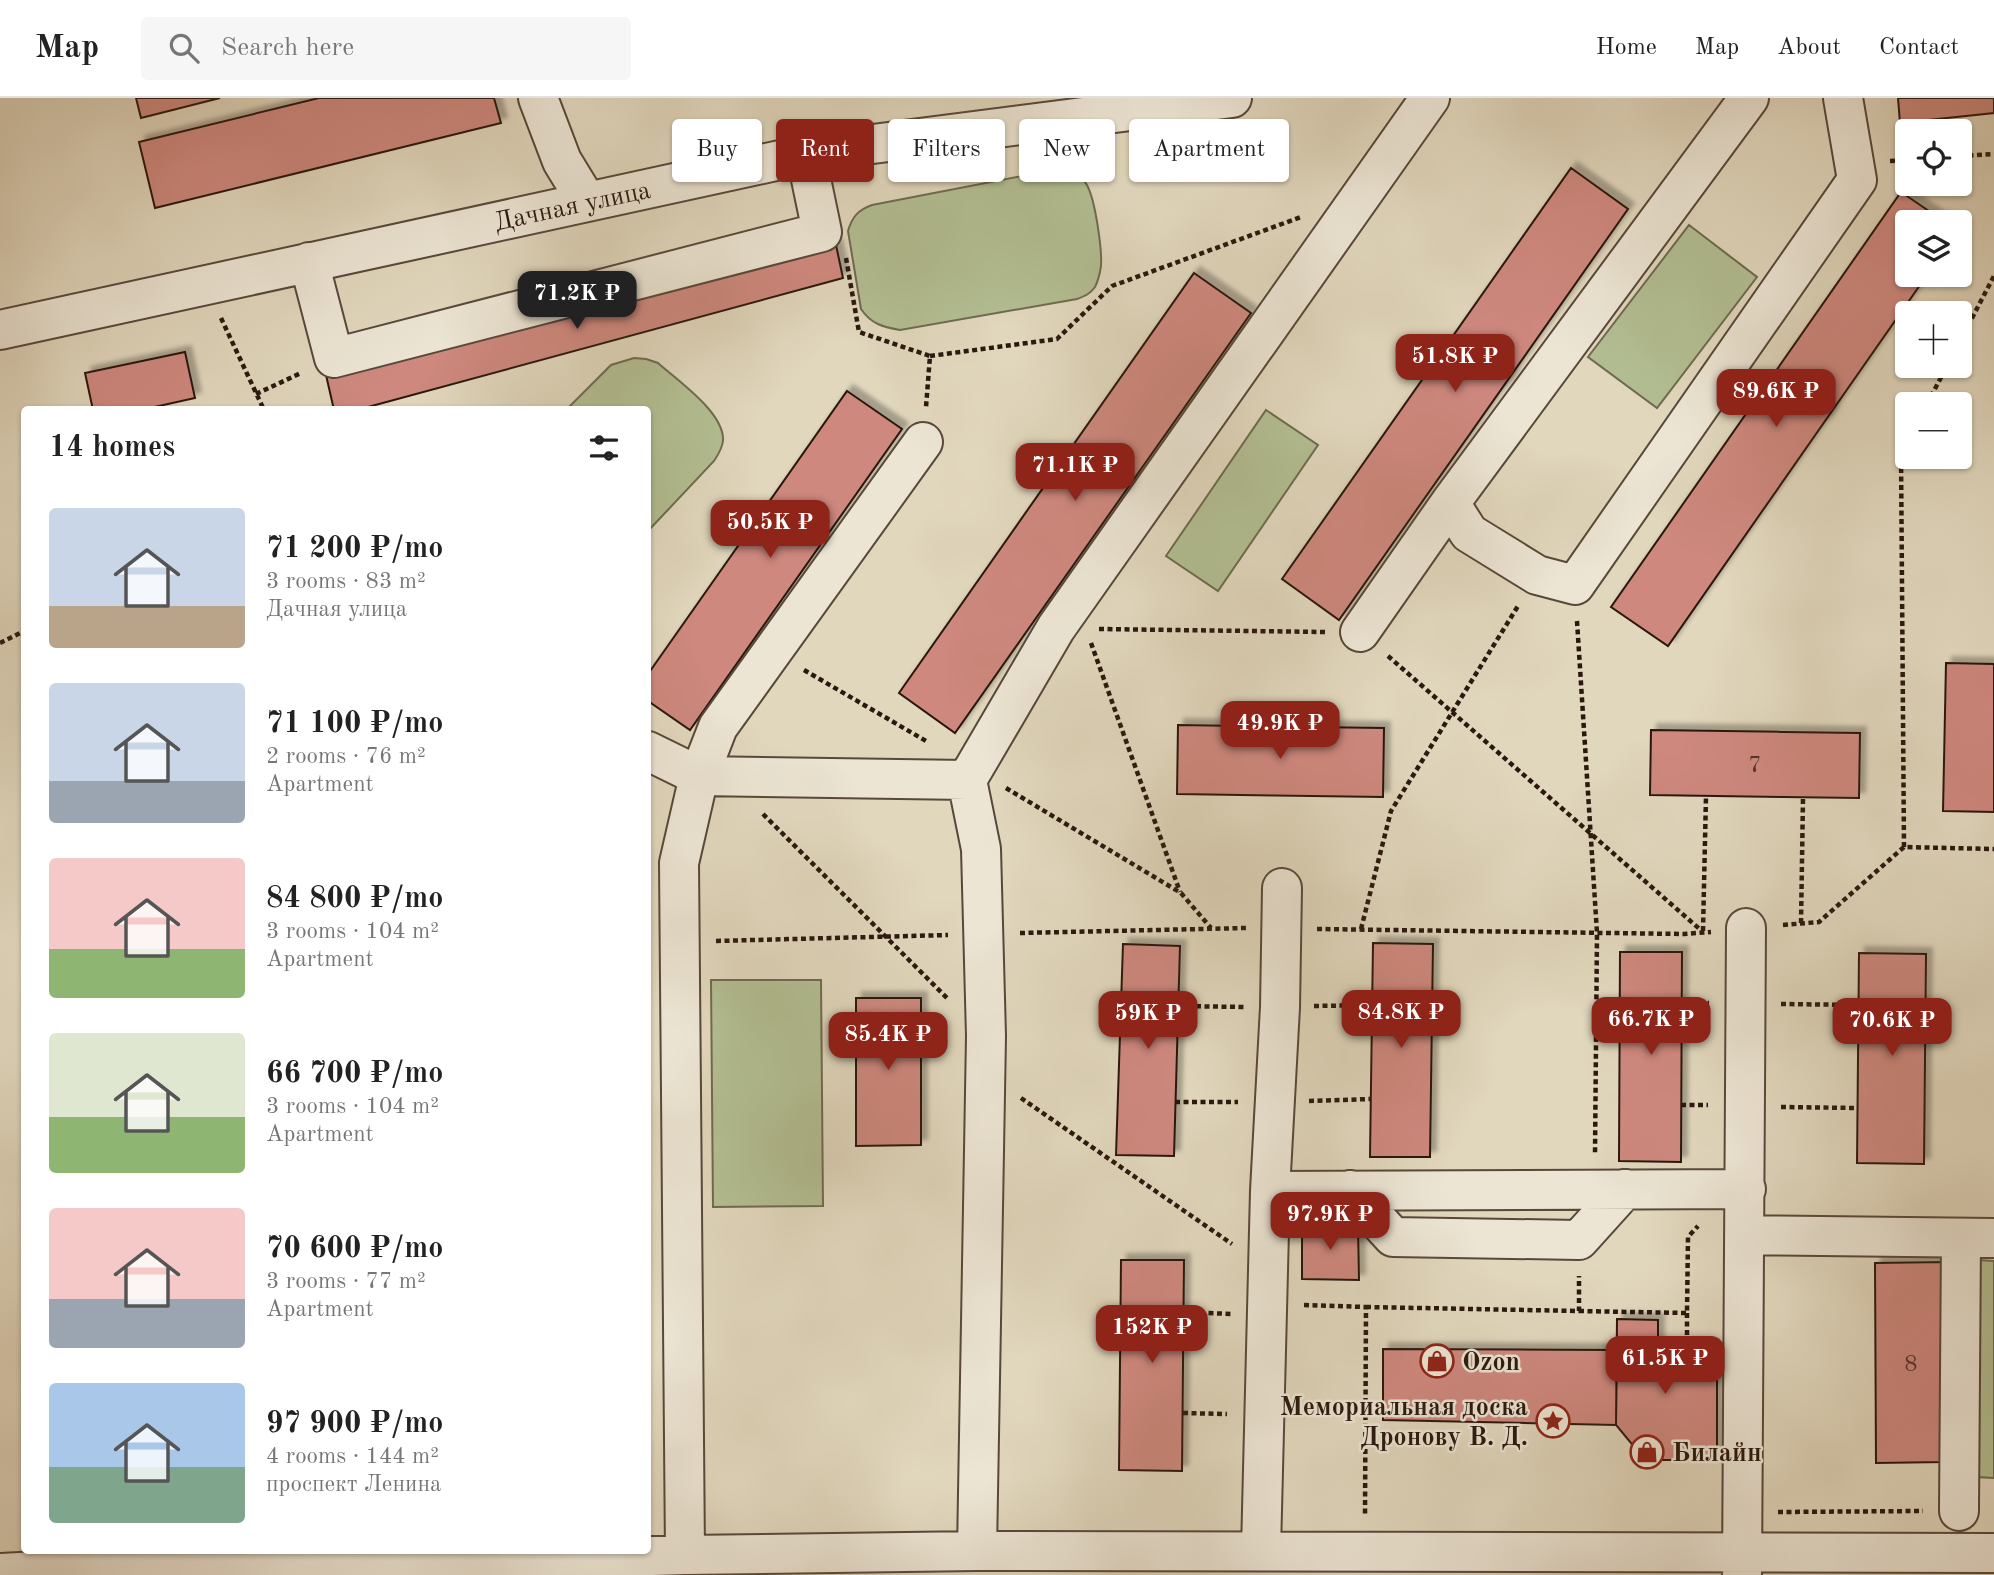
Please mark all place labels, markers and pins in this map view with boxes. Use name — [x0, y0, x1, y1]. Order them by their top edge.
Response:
pin: 71.2K ₽ — [512, 272, 642, 331]
pin: 51.8K ₽ — [1390, 334, 1520, 394]
pin: 89.6K ₽ — [1711, 370, 1841, 429]
pin: 71.1K ₽ — [1010, 444, 1140, 503]
pin: 50.5K ₽ — [705, 500, 835, 560]
pin: 49.9K ₽ — [1215, 702, 1345, 761]
pin: 84.8K ₽ — [1336, 990, 1466, 1050]
pin: 59K ₽ — [1099, 992, 1197, 1051]
pin: 66.7K ₽ — [1586, 998, 1716, 1057]
pin: 70.6K ₽ — [1827, 998, 1957, 1058]
pin: 85.4K ₽ — [823, 1012, 953, 1072]
pin: 97.9K ₽ — [1265, 1192, 1395, 1252]
pin: 152K ₽ — [1095, 1306, 1209, 1365]
pin: 61.5K ₽ — [1600, 1336, 1730, 1396]
shop icon: Ozon — [1418, 1342, 1456, 1380]
place label: Ozon — [1462, 1350, 1520, 1376]
place label: Мемориальная доска Дронову В. Д. — [1280, 1395, 1528, 1451]
place icon: Мемориальная доска Дронову В. Д. — [1534, 1402, 1572, 1440]
shop icon: Билайн — [1628, 1433, 1666, 1471]
place label: Билайн — [1672, 1441, 1762, 1467]

